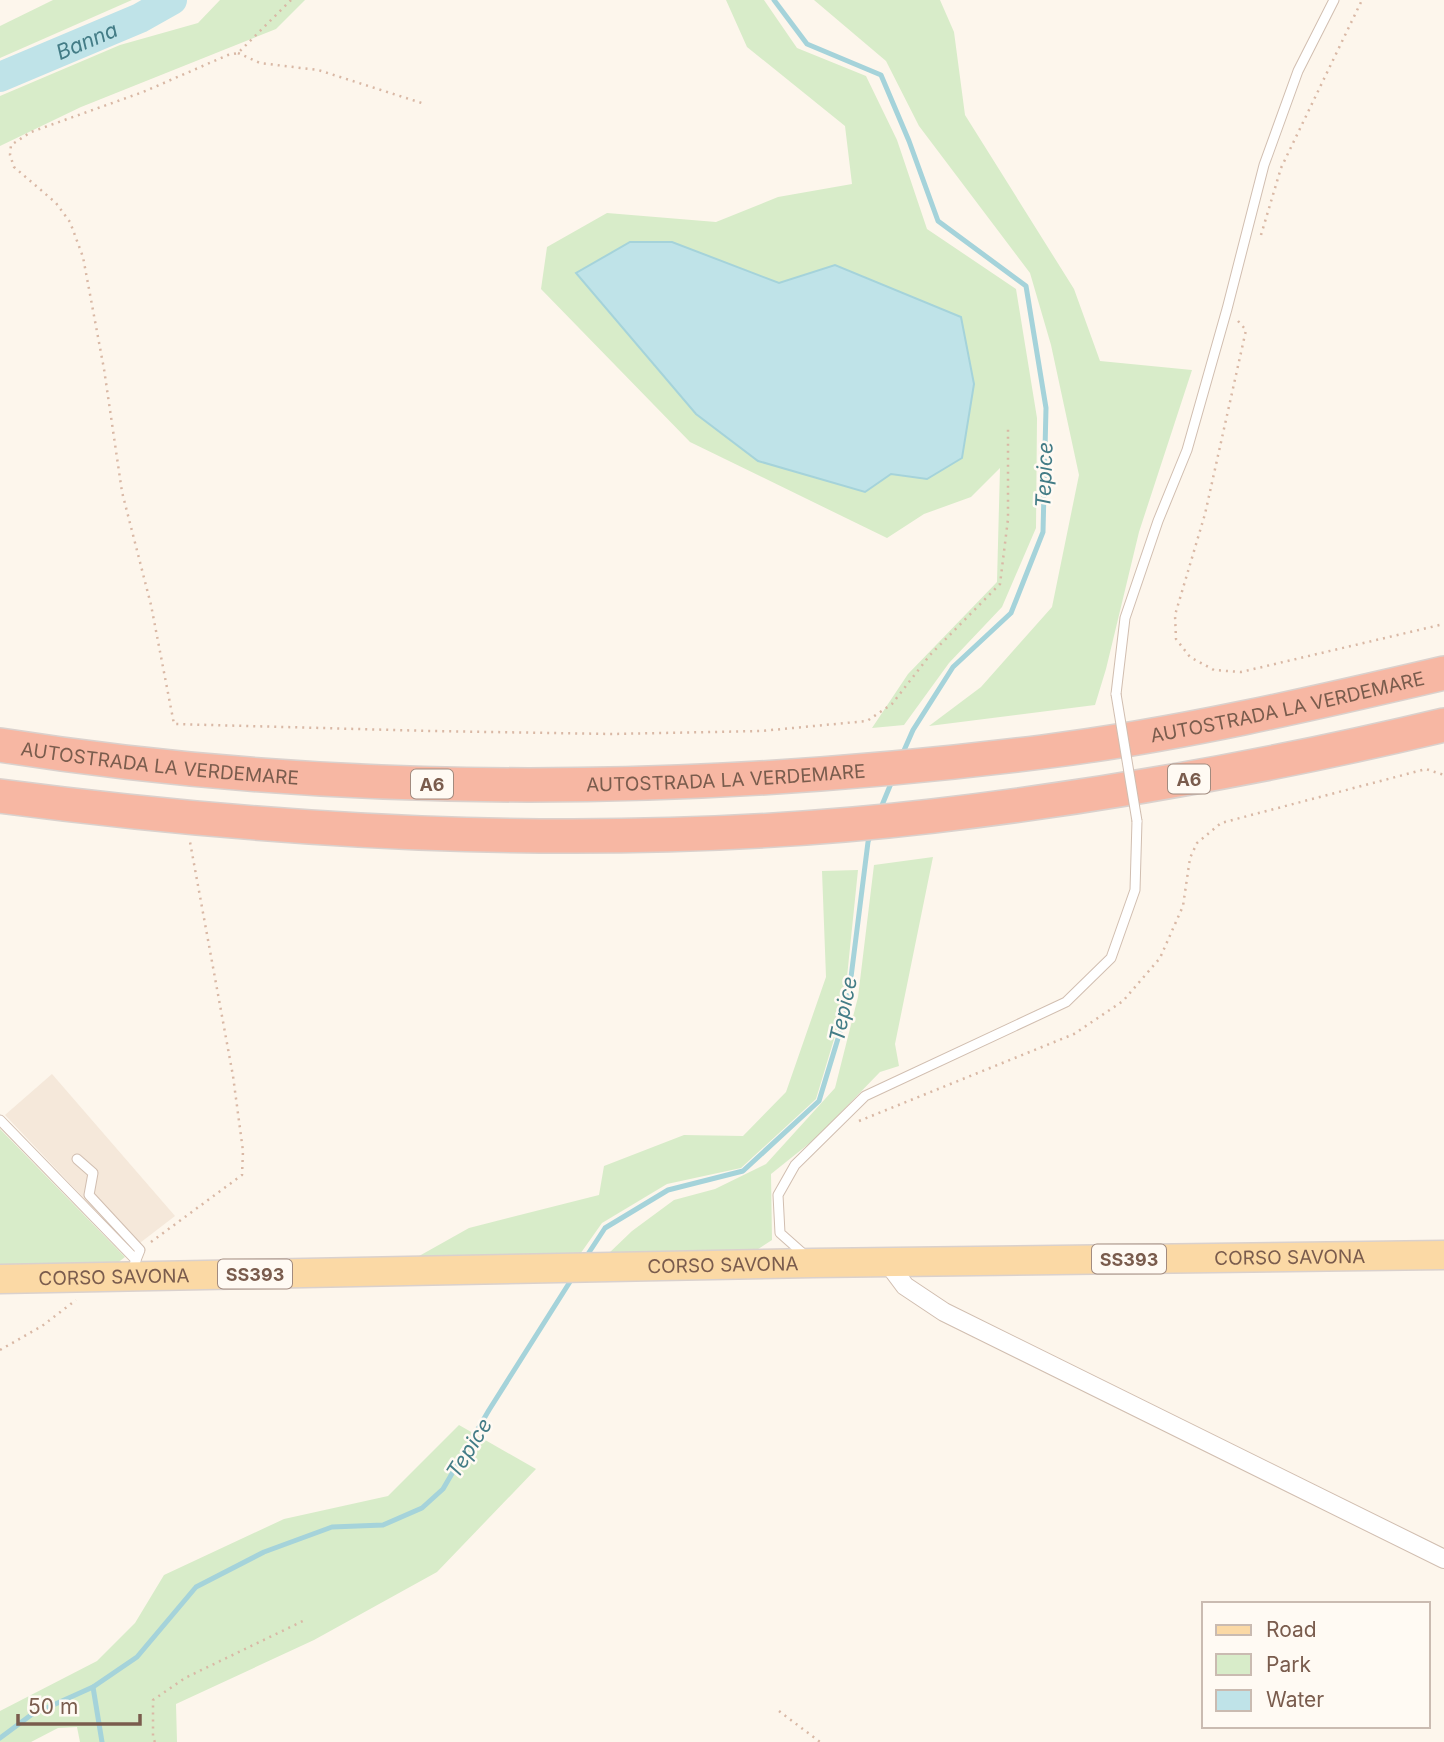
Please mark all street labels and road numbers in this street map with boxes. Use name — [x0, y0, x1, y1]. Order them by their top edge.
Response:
street label: AUTOSTRADA LA VERDEMARE — [1149, 666, 1427, 747]
street label: AUTOSTRADA LA VERDEMARE — [19, 737, 300, 789]
street label: AUTOSTRADA LA VERDEMARE — [586, 759, 866, 796]
road number: A6 — [1168, 764, 1210, 794]
road number: A6 — [411, 770, 453, 798]
road number: SS393 — [1092, 1244, 1166, 1274]
street label: CORSO SAVONA — [1214, 1244, 1366, 1269]
street label: CORSO SAVONA — [647, 1252, 799, 1278]
road number: SS393 — [218, 1260, 292, 1288]
street label: CORSO SAVONA — [38, 1264, 190, 1290]

